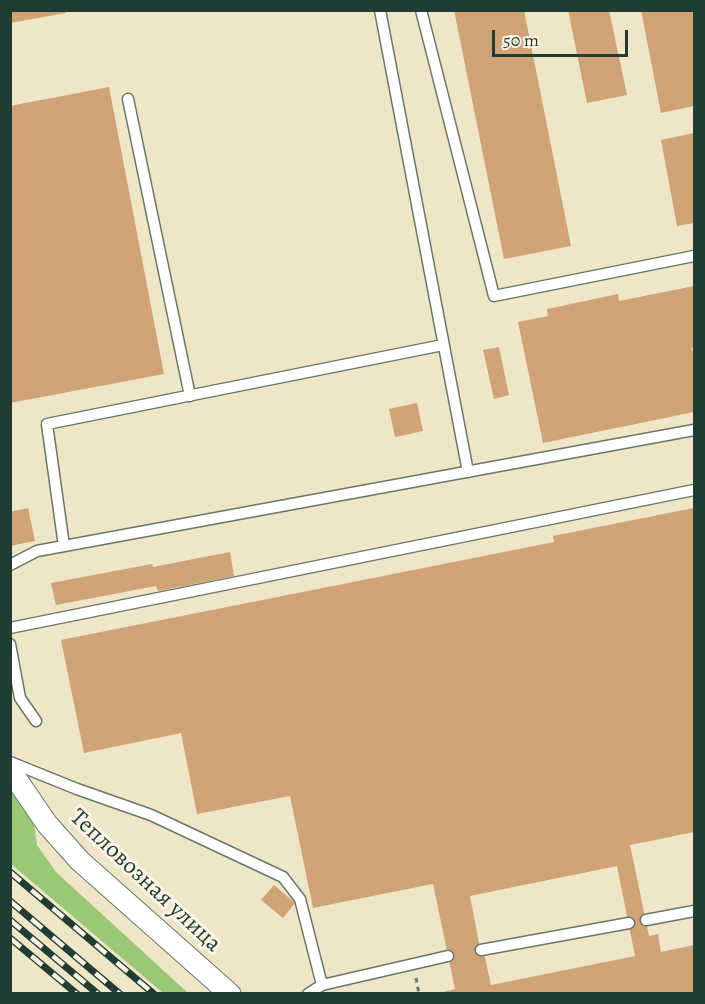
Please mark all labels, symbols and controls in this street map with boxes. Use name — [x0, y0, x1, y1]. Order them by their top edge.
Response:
scale bar — [495, 18, 632, 56]
text: 50 m — [503, 28, 539, 52]
street label: Тепловозная улица — [63, 803, 227, 959]

